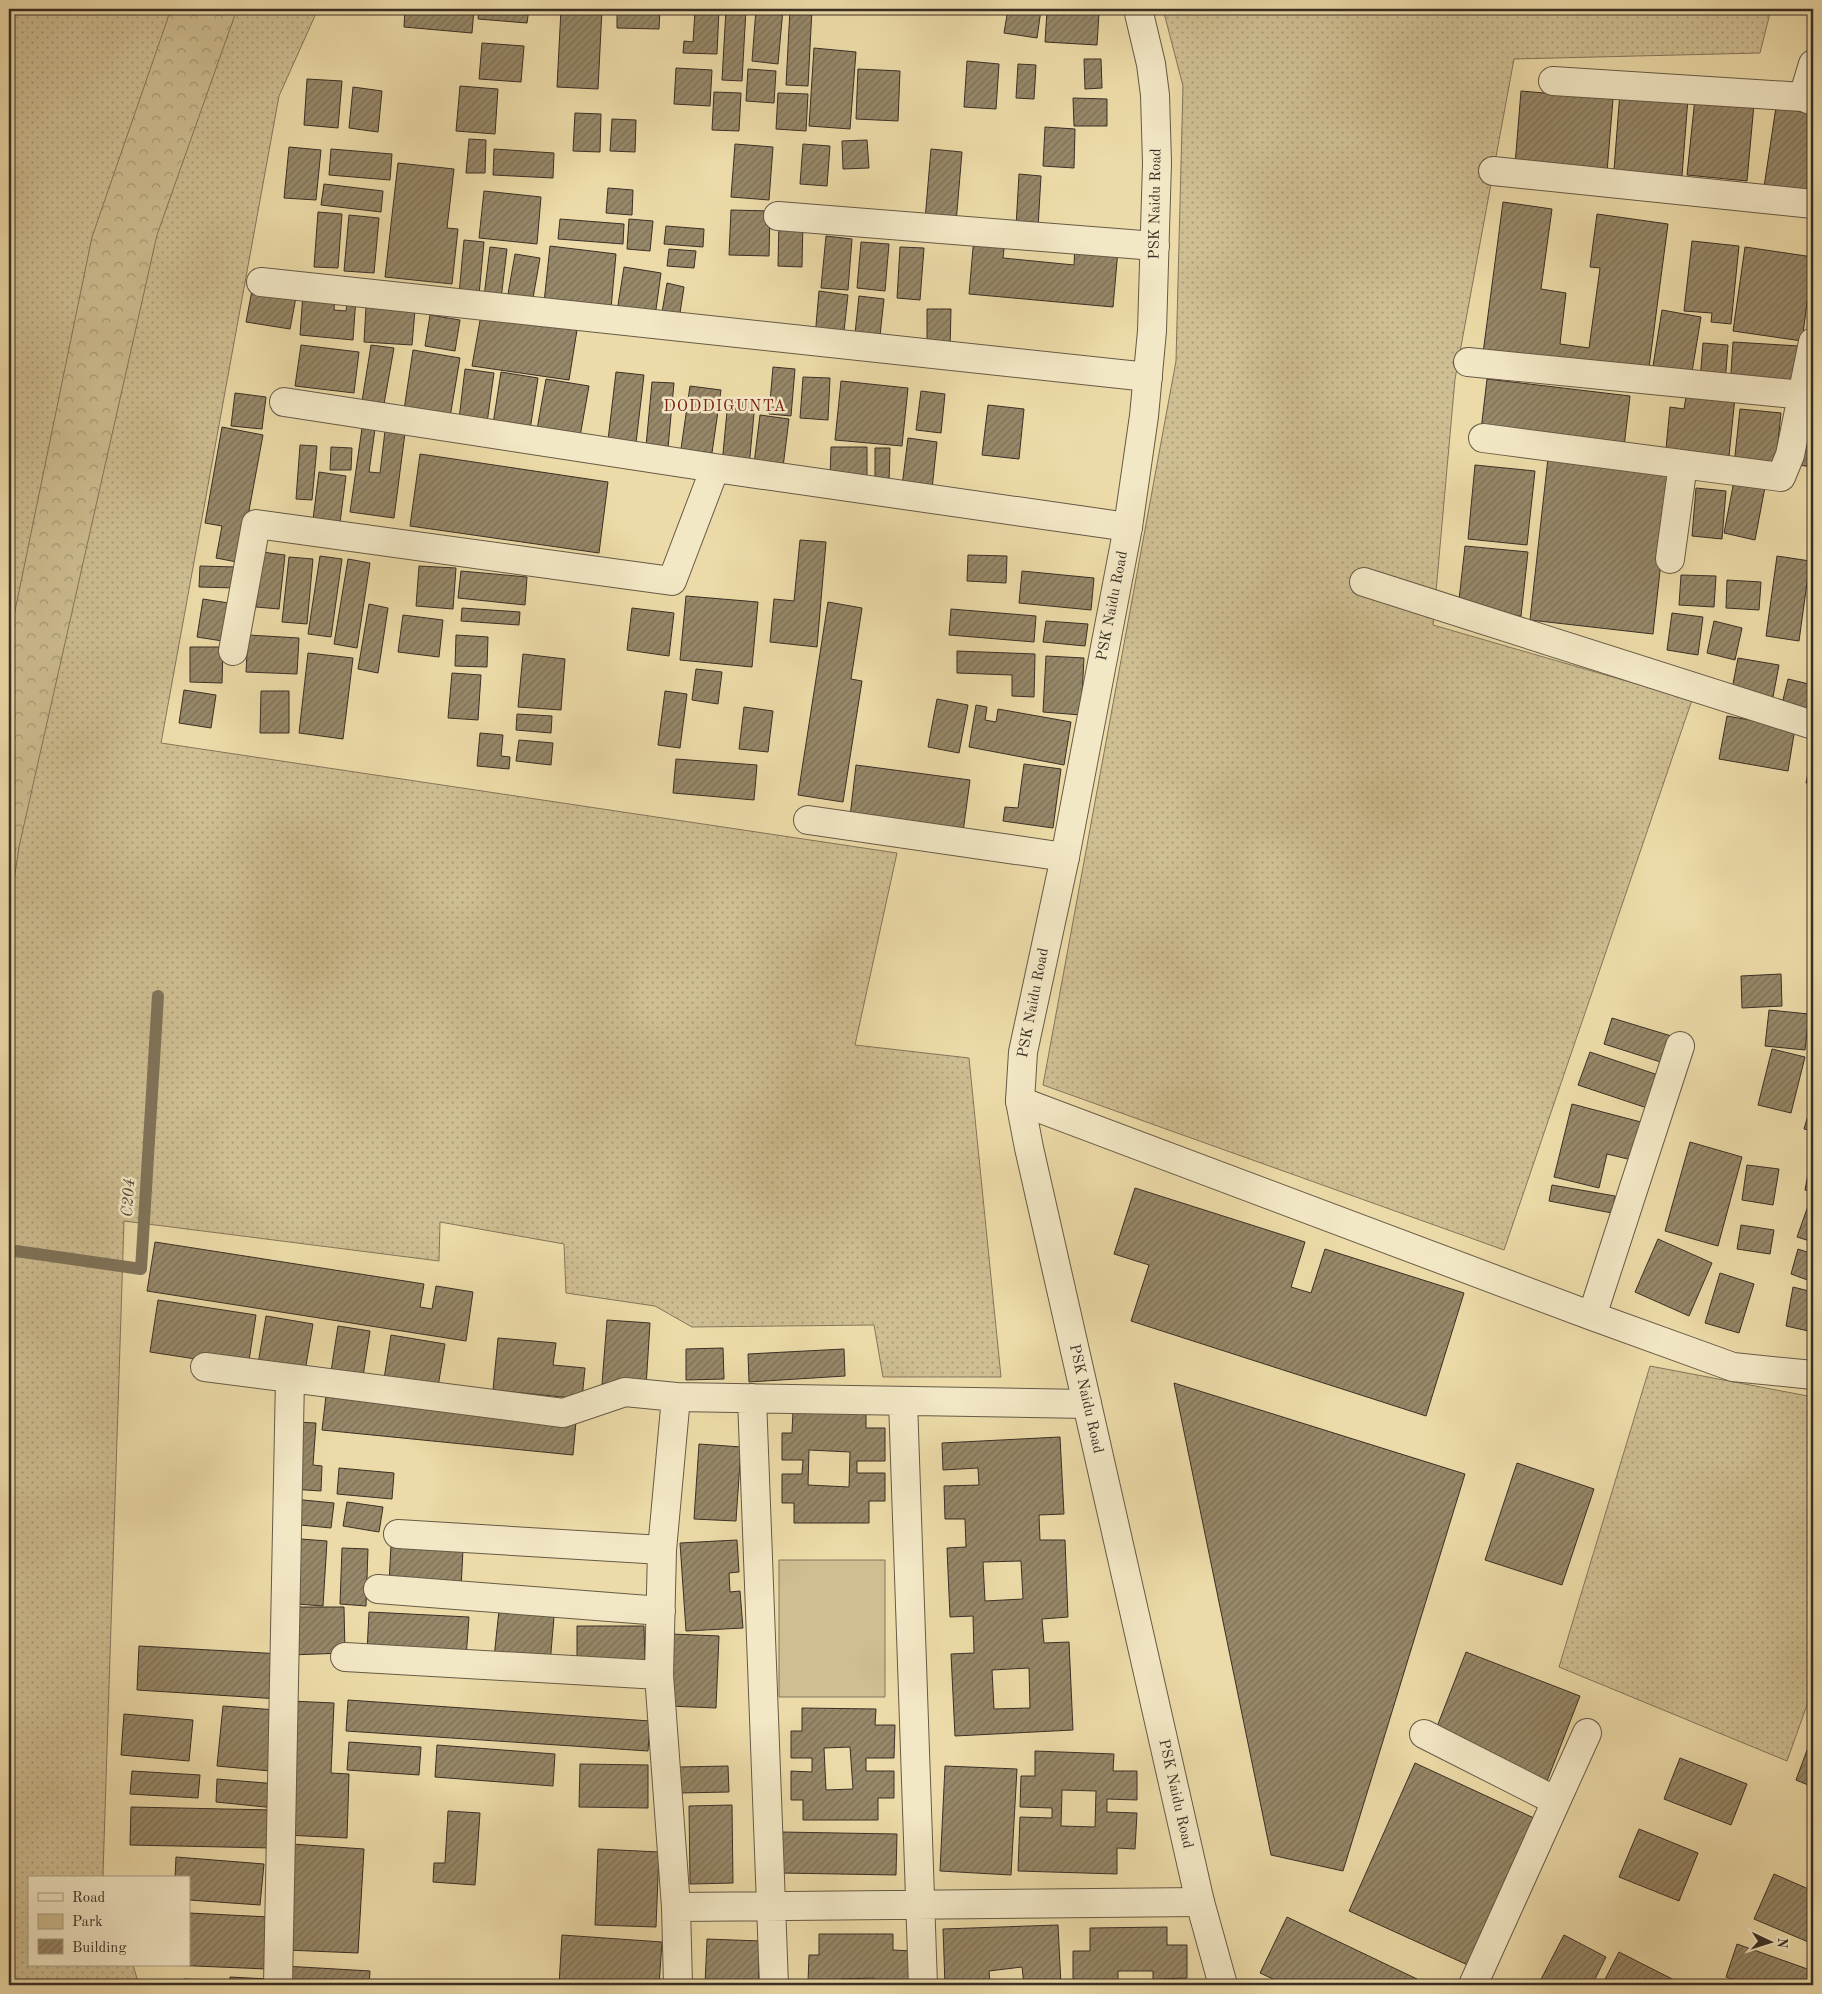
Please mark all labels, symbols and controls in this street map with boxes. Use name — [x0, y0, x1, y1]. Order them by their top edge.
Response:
street label: PSK Naidu Road — [1148, 148, 1164, 260]
district label: DODDIGUNTA — [663, 399, 787, 415]
street label: PSK Naidu Road — [1095, 550, 1131, 662]
street label: PSK Naidu Road — [1016, 947, 1052, 1059]
water label: C204 — [120, 1178, 138, 1218]
street label: PSK Naidu Road — [1066, 1343, 1106, 1455]
street label: PSK Naidu Road — [1156, 1738, 1195, 1850]
legend — [28, 1876, 190, 1966]
text: Road — [72, 1891, 106, 1906]
text: Park — [72, 1915, 103, 1930]
north arrow — [1744, 1916, 1794, 1966]
text: N — [1775, 1937, 1789, 1949]
text: Building — [72, 1941, 127, 1956]

